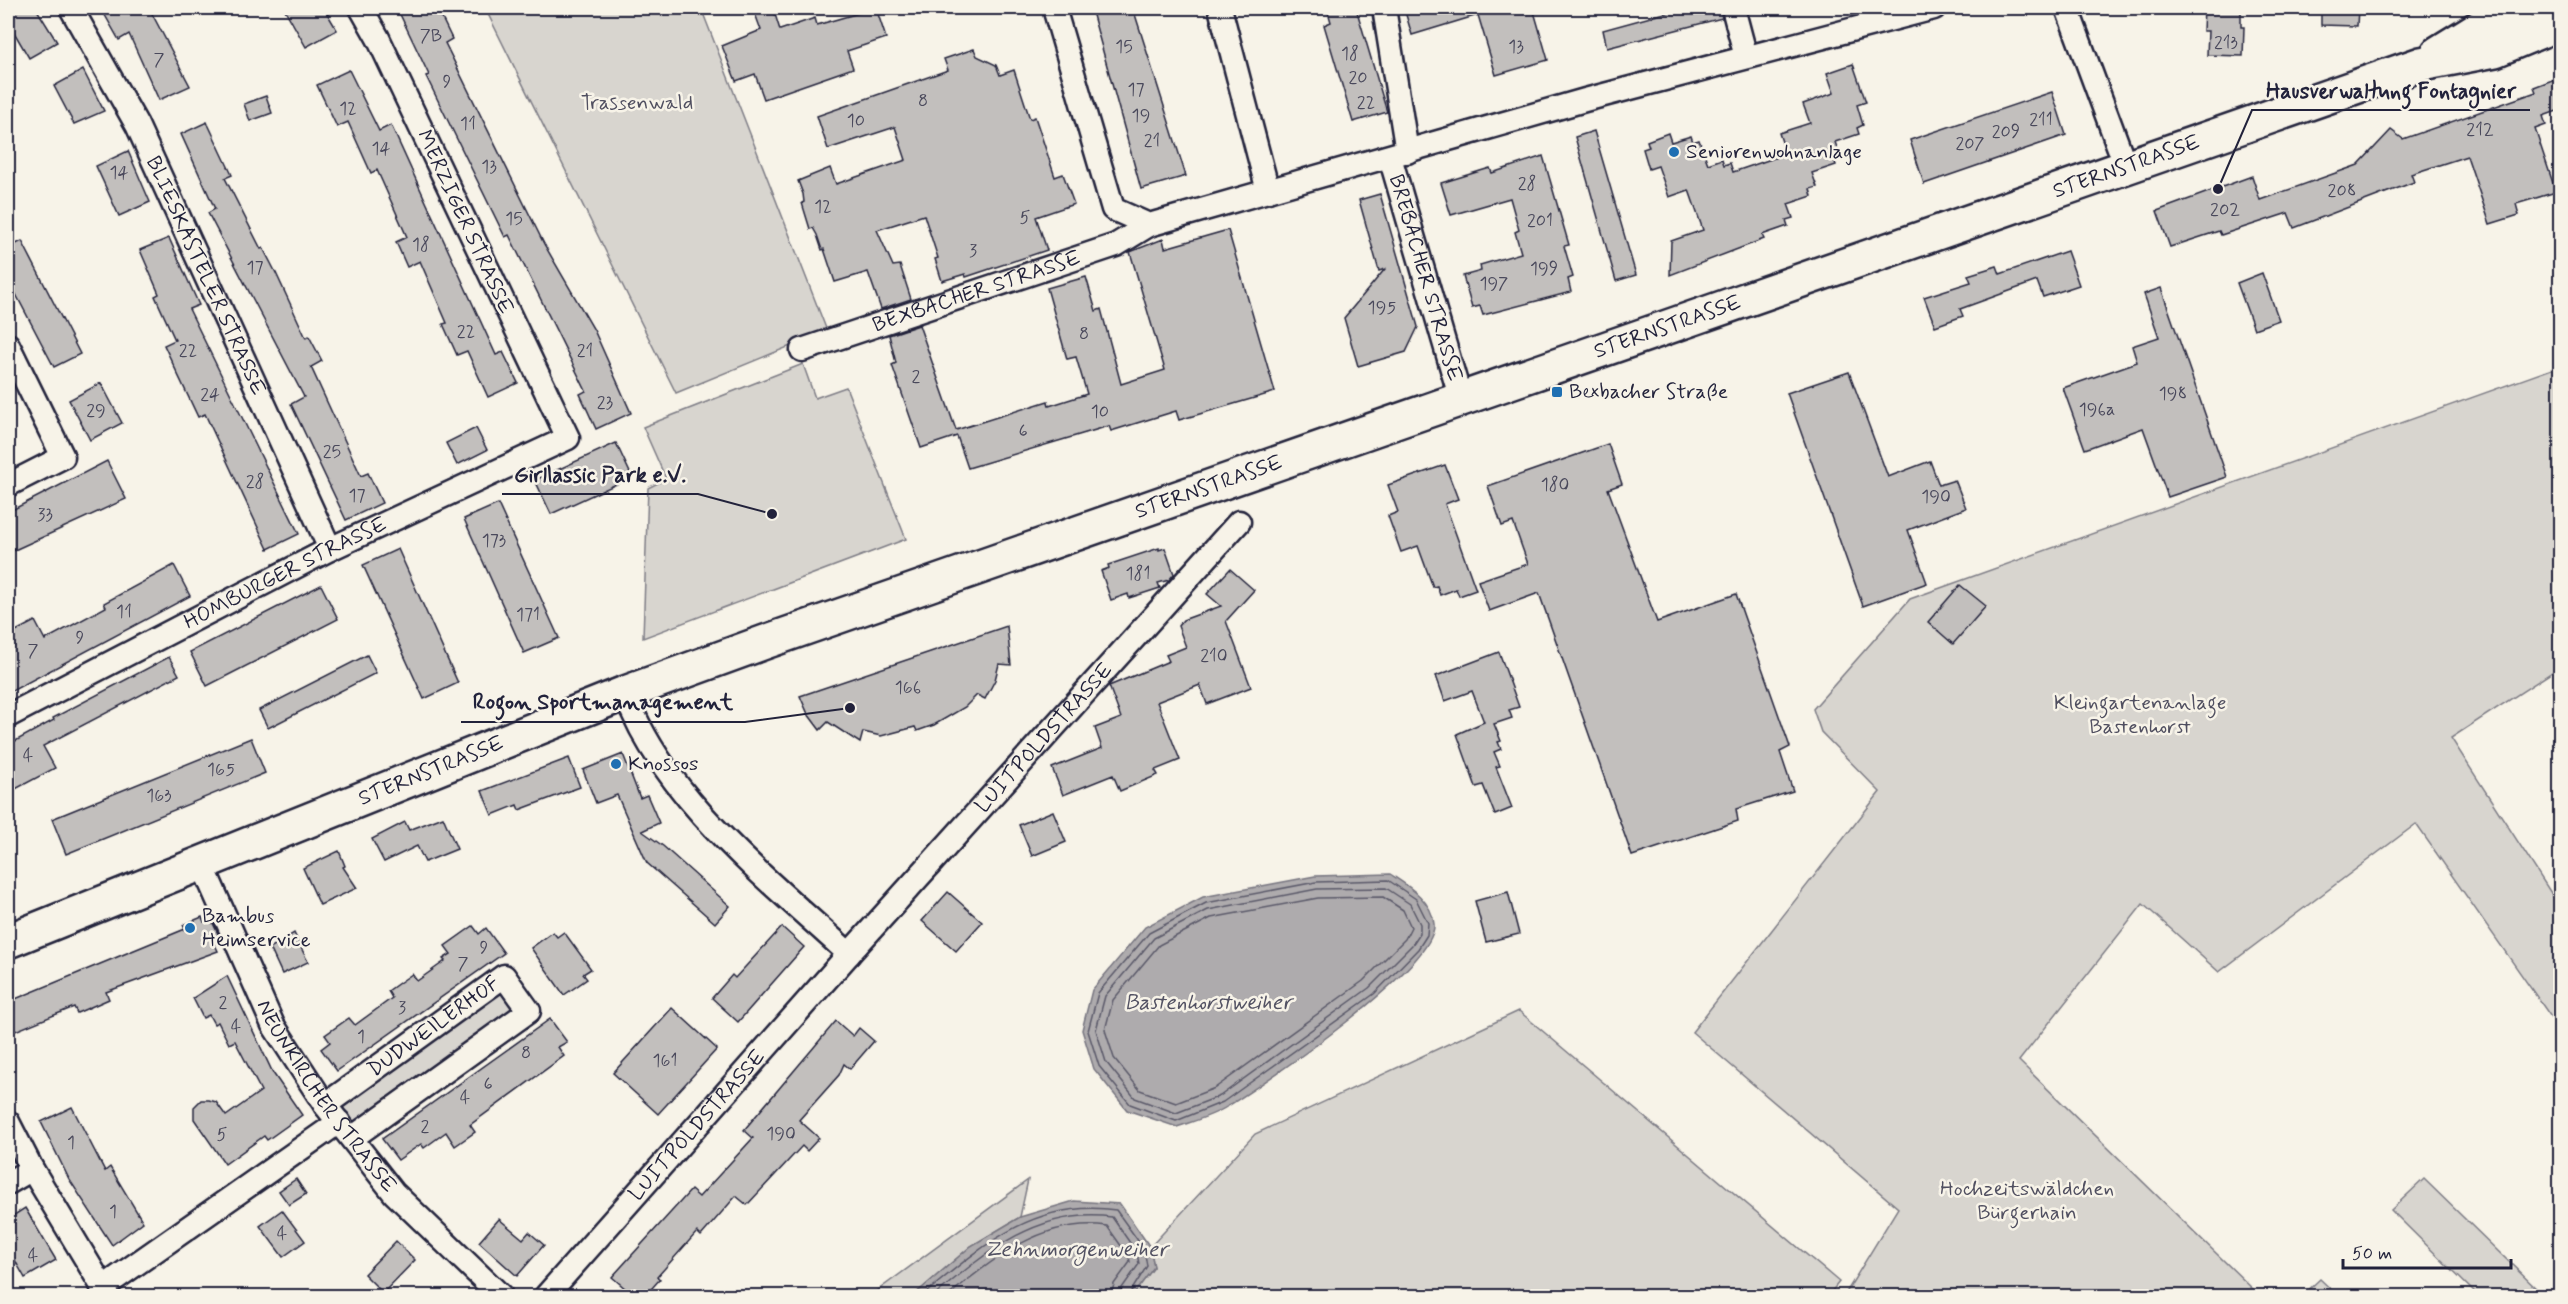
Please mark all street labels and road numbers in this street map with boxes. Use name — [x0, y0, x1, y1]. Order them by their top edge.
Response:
street label: MERZIGER STRASSE — [410, 125, 520, 319]
street label: STERNSTRASSE — [2049, 128, 2204, 205]
street label: BLIESKASTELER STRASSE — [139, 152, 272, 400]
street label: BREBACHER STRASSE — [1382, 171, 1469, 385]
street label: BEXBACHER STRASSE — [869, 244, 1084, 339]
street label: STERNSTRASSE — [1590, 288, 1745, 366]
street label: STERNSTRASSE — [1131, 448, 1286, 526]
street label: HOMBURGER STRASSE — [179, 510, 392, 636]
street label: LUITPOLDSTRASSE — [969, 657, 1119, 819]
street label: STERNSTRASSE — [354, 729, 508, 813]
street label: DUDWEILERHOF — [362, 970, 505, 1084]
street label: NEUNKIRCHER STRASSE — [250, 996, 403, 1199]
street label: LUITPOLDSTRASSE — [623, 1044, 772, 1207]

